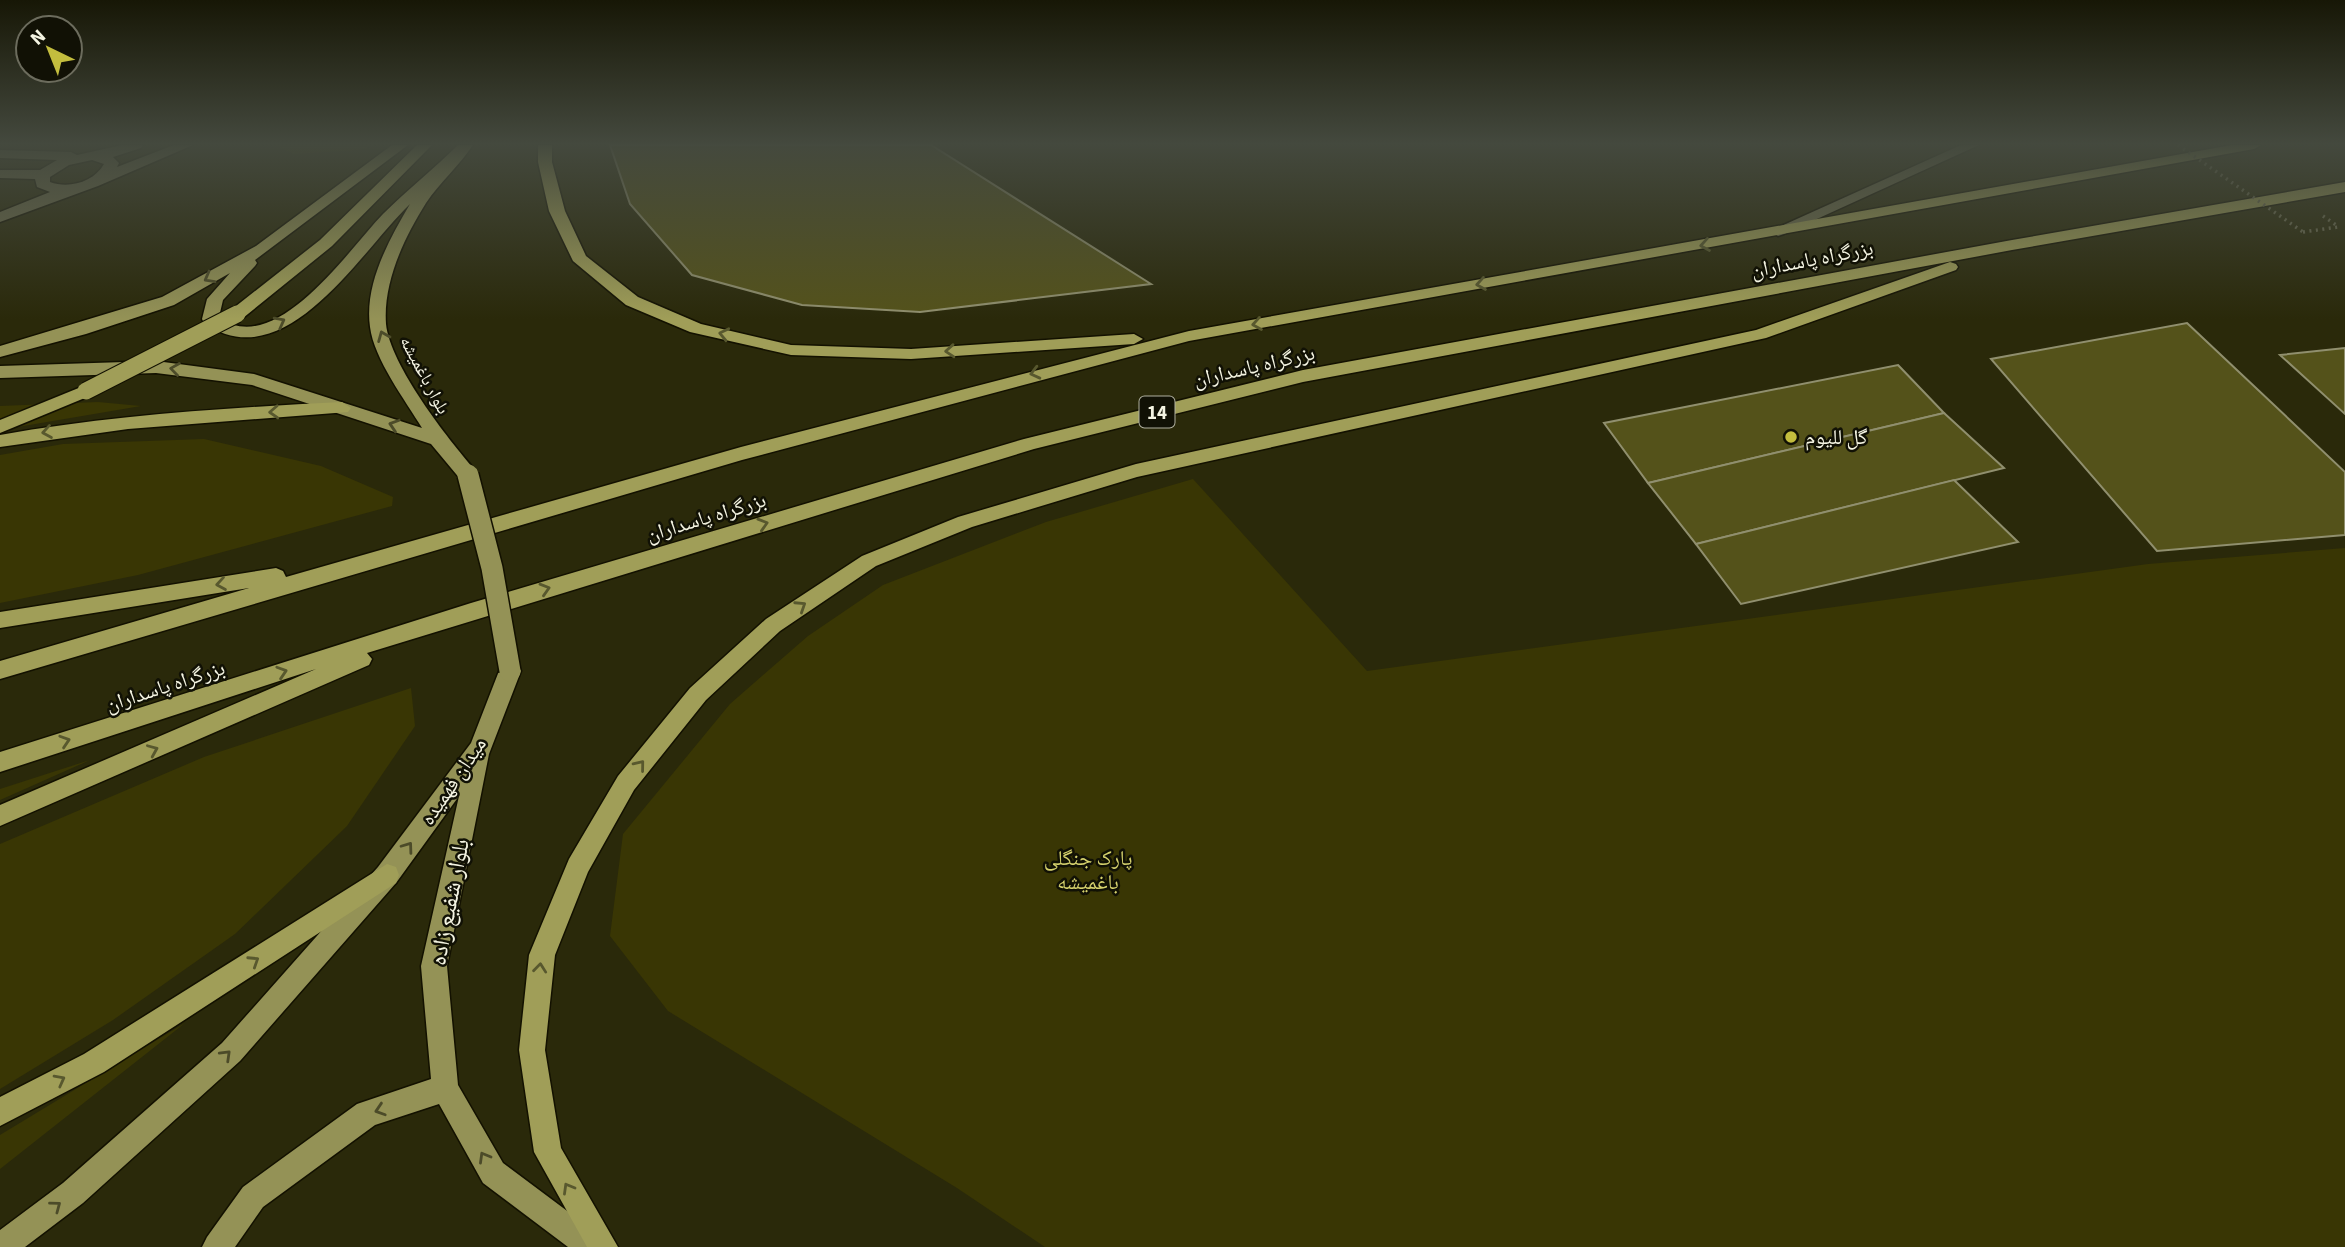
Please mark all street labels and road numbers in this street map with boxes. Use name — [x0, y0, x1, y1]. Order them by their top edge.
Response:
street label: بزرگراه پاسداران — [1748, 232, 1876, 286]
street label: بلوار باغمیشه — [394, 332, 456, 419]
street label: بزرگراه پاسداران — [1190, 337, 1318, 395]
road number: 14 — [1140, 396, 1174, 428]
street label: بزرگراه پاسداران — [642, 485, 770, 549]
street label: بزرگراه پاسداران — [101, 653, 229, 719]
street label: میدان فهمیده — [413, 731, 493, 831]
street label: بلوار شفیع زاده — [420, 836, 479, 968]

